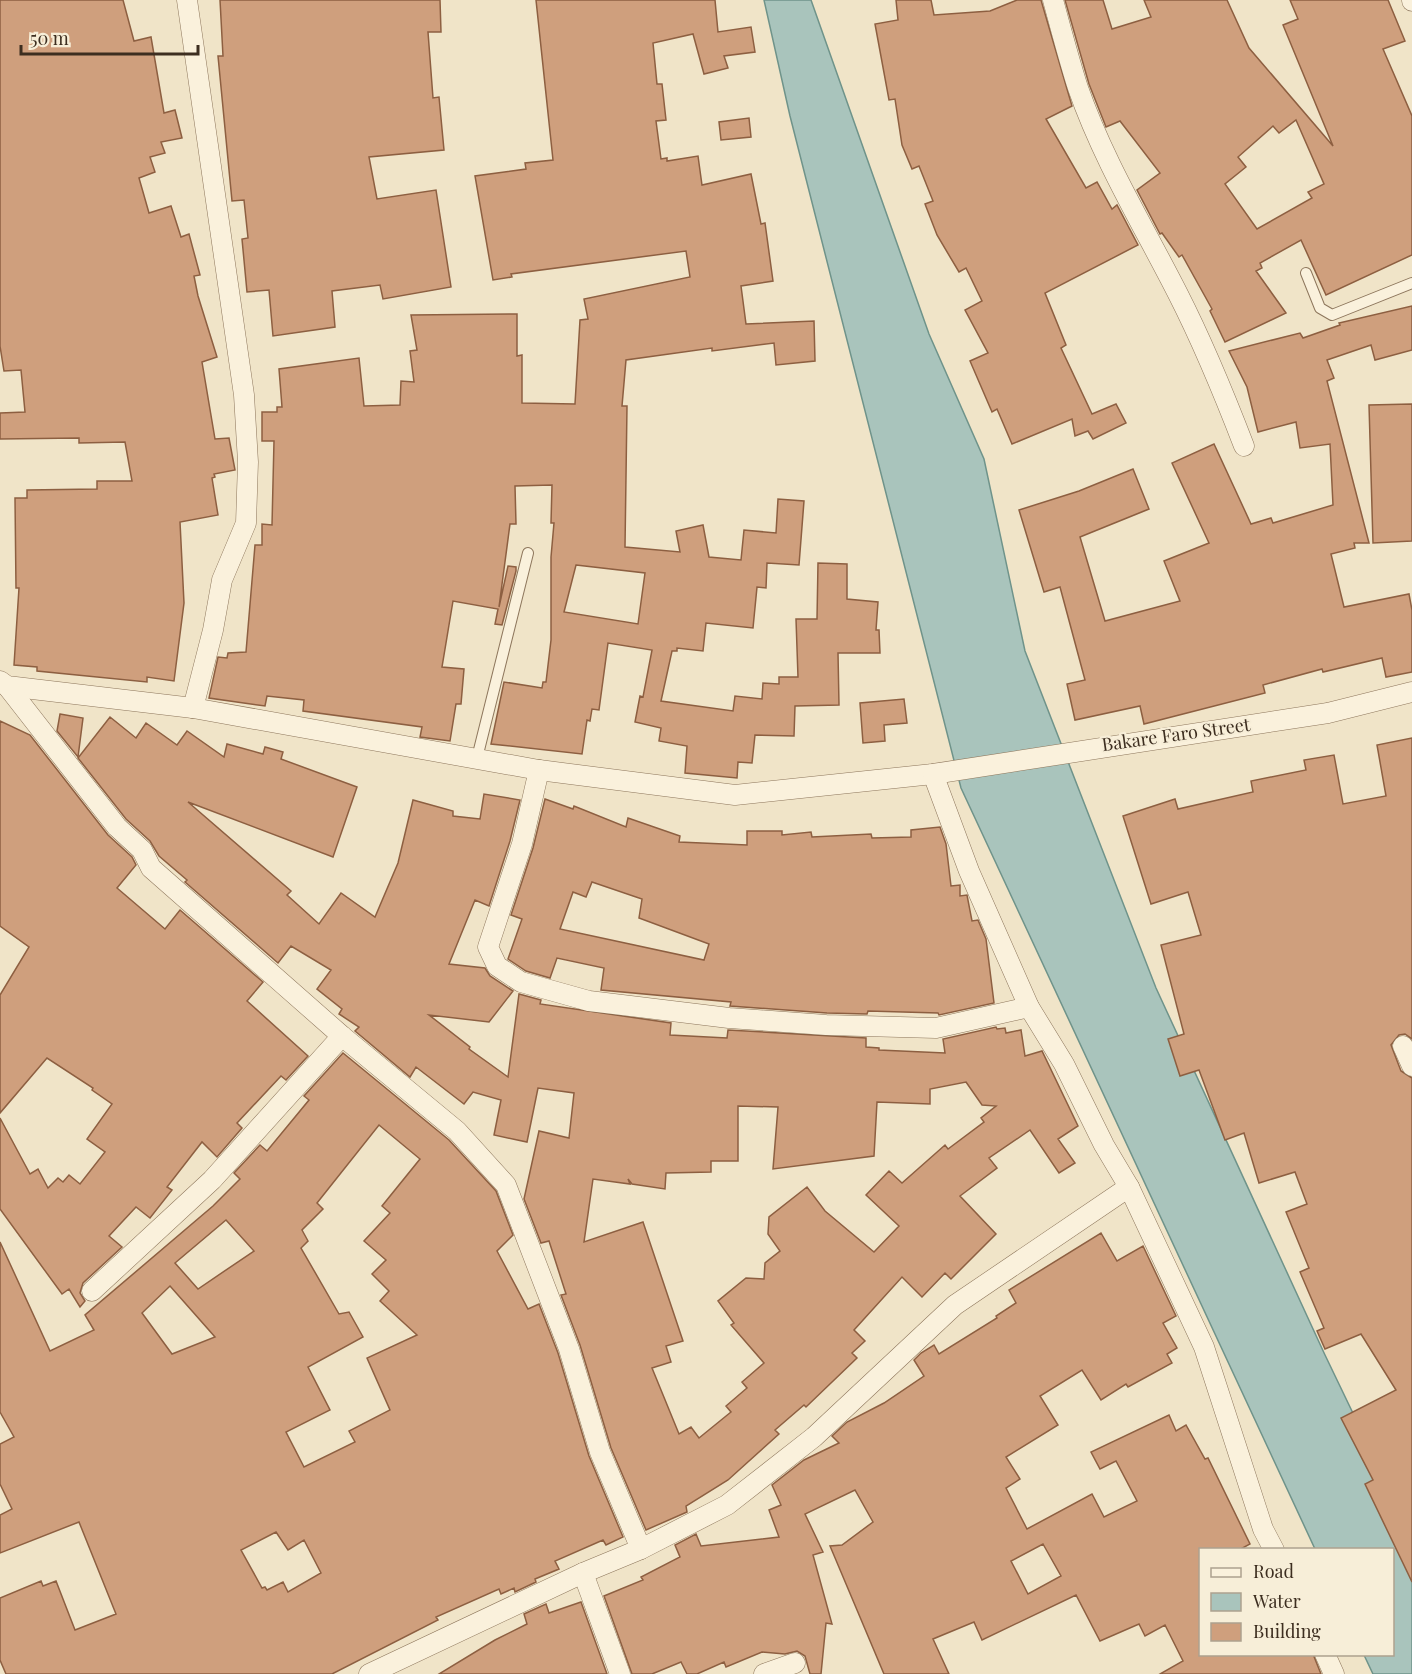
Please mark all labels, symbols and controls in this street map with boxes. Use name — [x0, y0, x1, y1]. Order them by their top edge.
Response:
scale bar — [21, 18, 198, 56]
text: 50 m — [30, 26, 69, 50]
street label: Bakare Faro Street — [1100, 712, 1252, 756]
legend — [1199, 1548, 1394, 1656]
text: Road — [1253, 1559, 1294, 1583]
text: Water — [1252, 1589, 1301, 1613]
text: Building — [1253, 1619, 1321, 1643]

